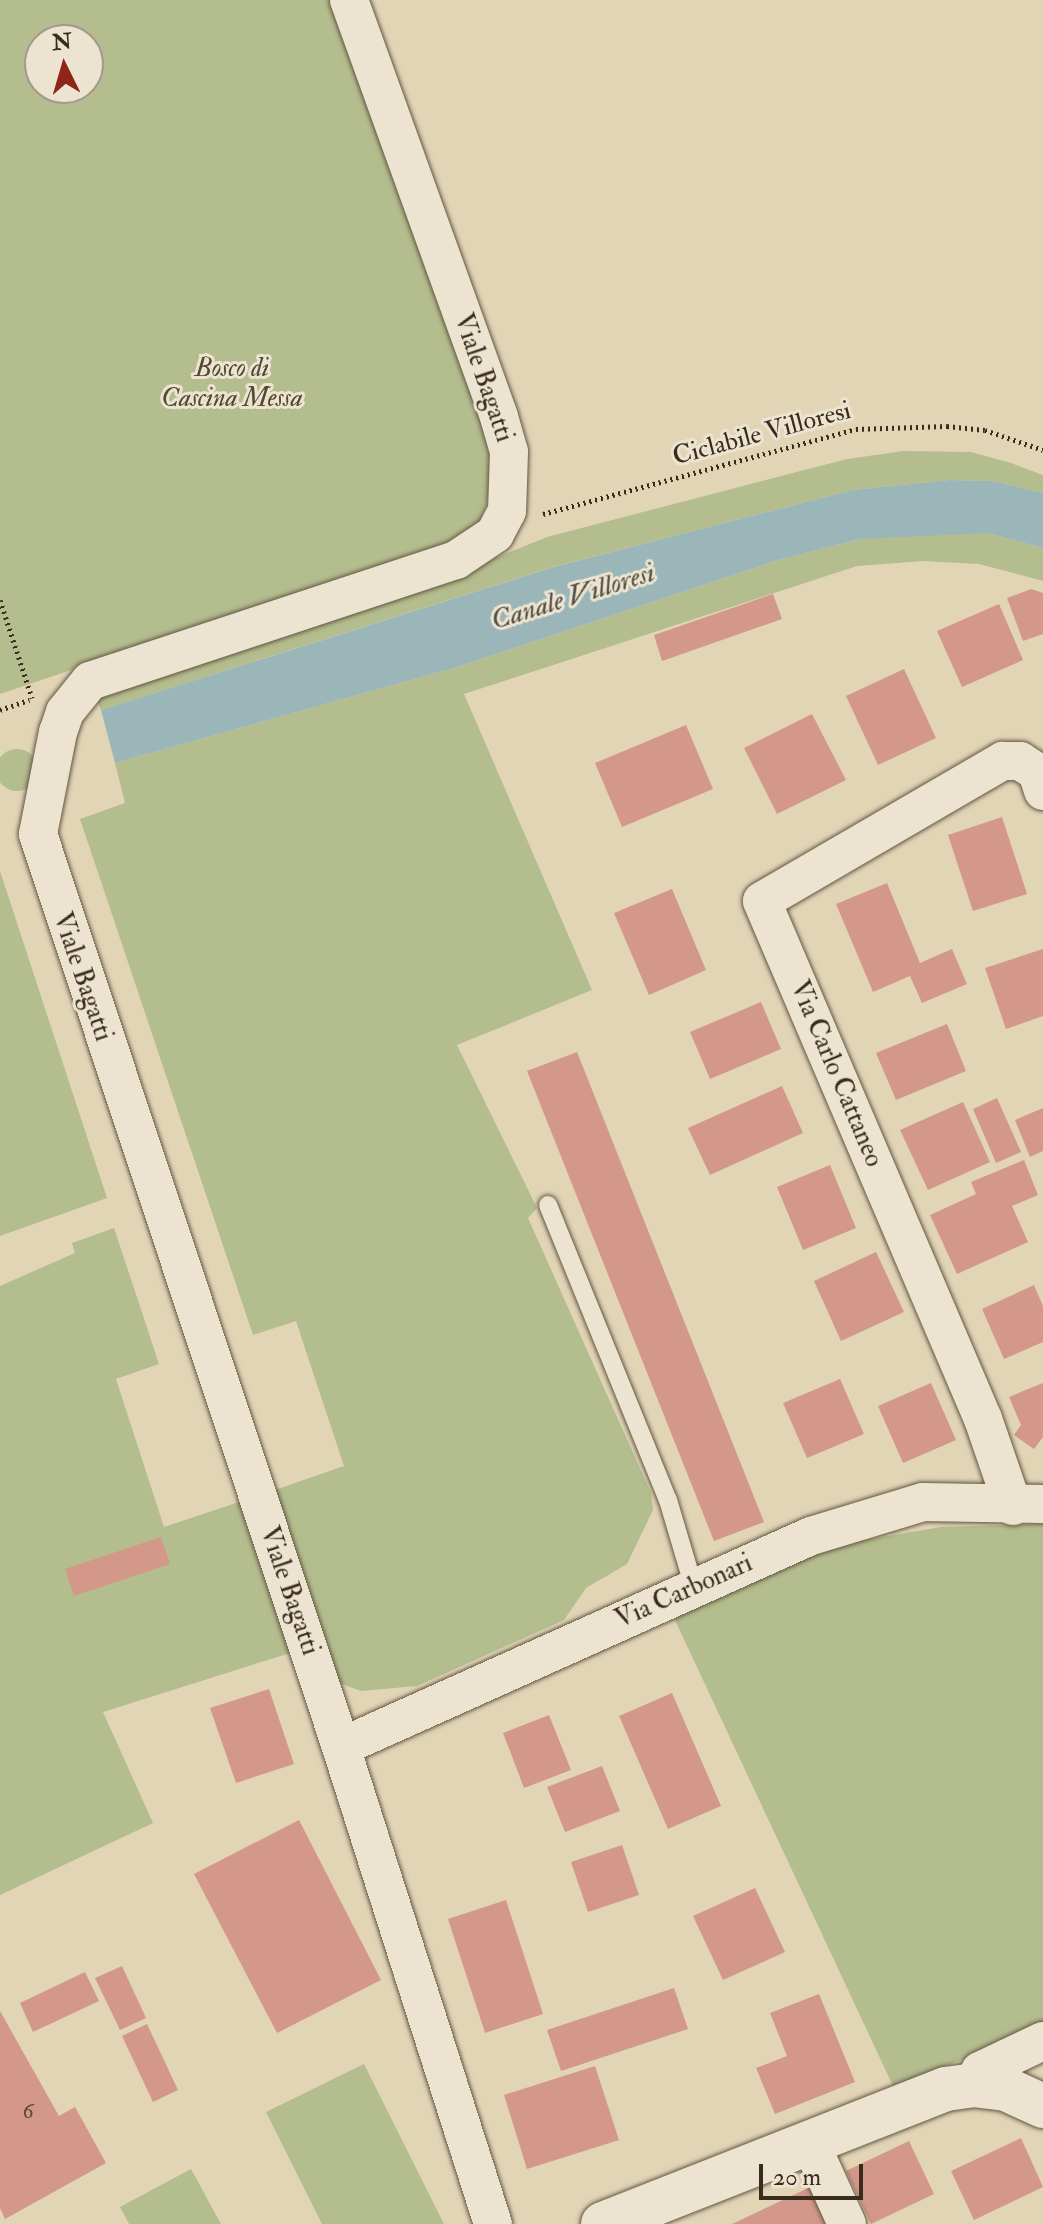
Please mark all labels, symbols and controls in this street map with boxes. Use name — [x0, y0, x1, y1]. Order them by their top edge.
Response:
north arrow — [24, 24, 104, 104]
text: N — [51, 27, 73, 57]
street label: Viale Bagatti — [446, 310, 520, 446]
park label: Bosco di Cascina Messa — [161, 353, 303, 414]
street label: Ciclabile Villoresi — [669, 395, 855, 473]
water label: Canale Villoresi — [487, 556, 659, 638]
street label: Viale Bagatti — [45, 909, 119, 1045]
street label: Via Carlo Cattaneo — [783, 976, 889, 1172]
street label: Viale Bagatti — [252, 1523, 326, 1659]
street label: Via Carbonari — [611, 1548, 757, 1636]
house number: 6 — [22, 2099, 34, 2125]
scale bar — [763, 2148, 867, 2198]
text: 20 m — [773, 2162, 821, 2193]

